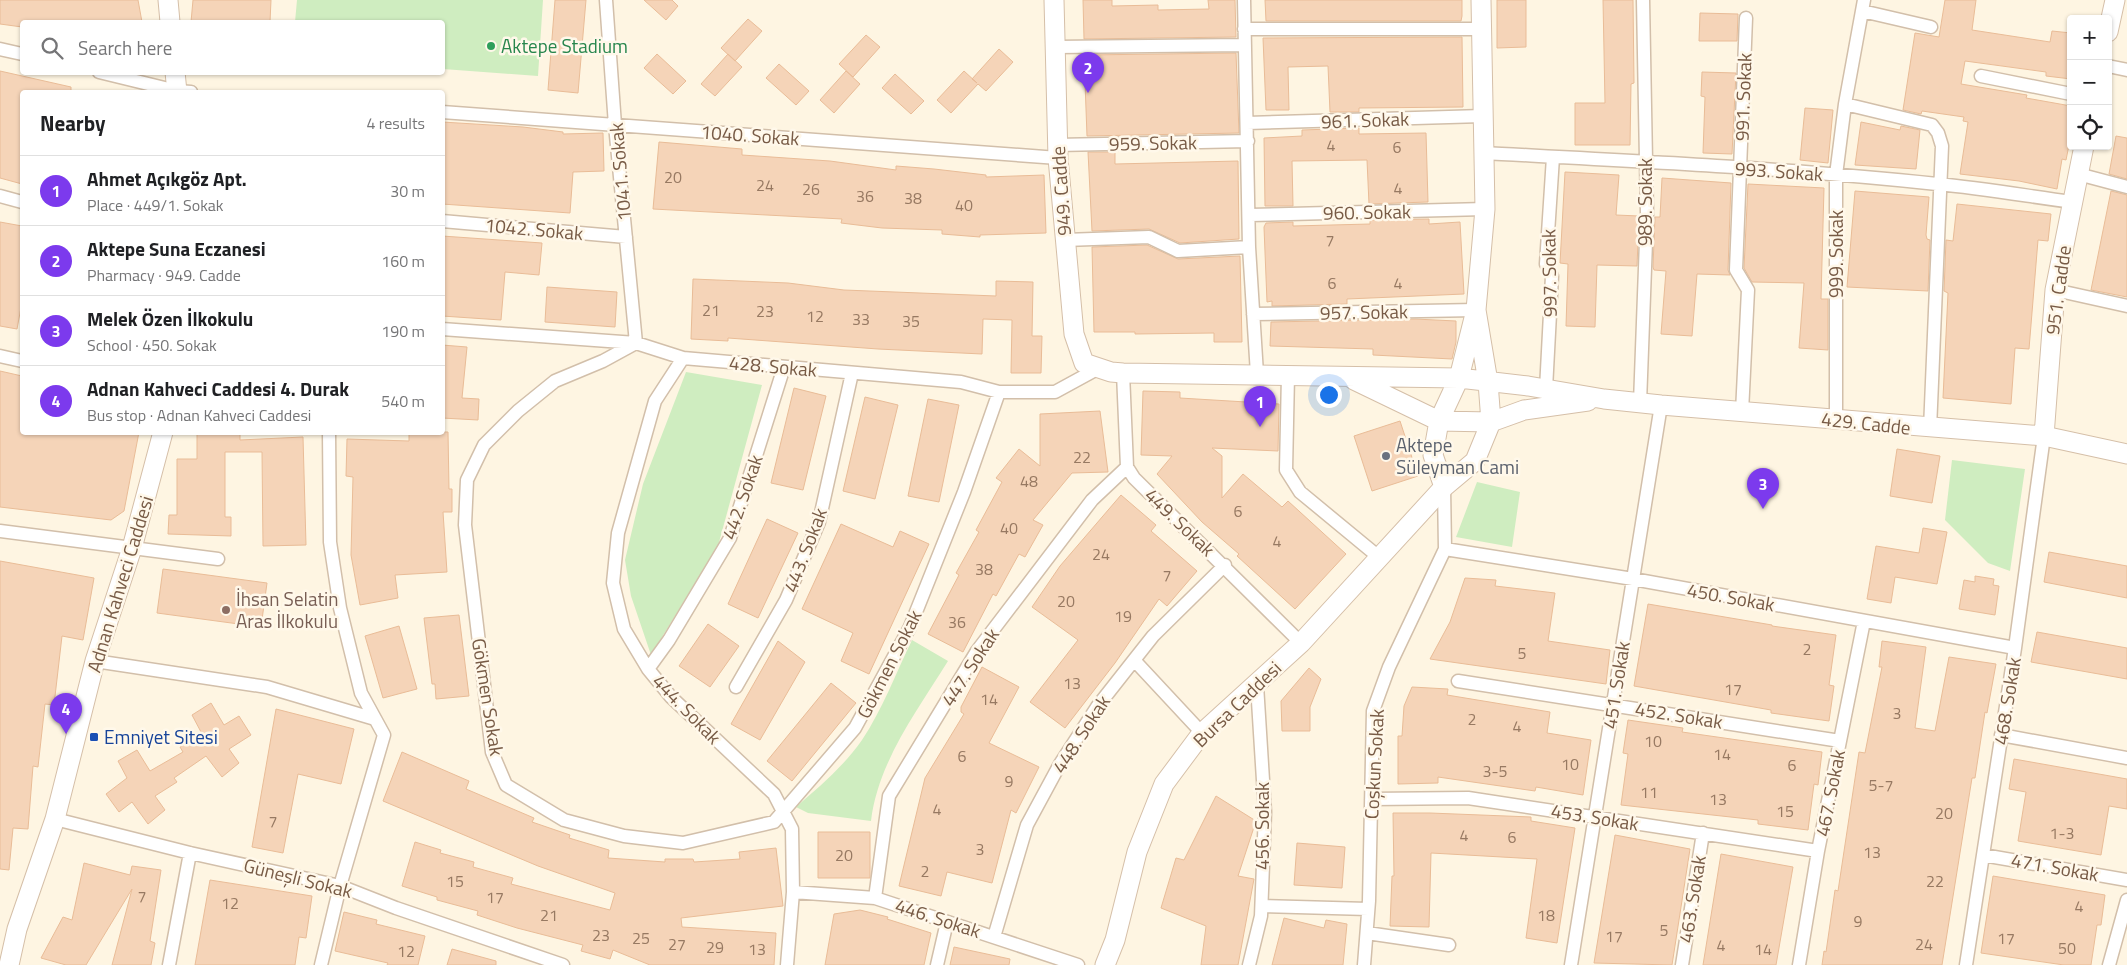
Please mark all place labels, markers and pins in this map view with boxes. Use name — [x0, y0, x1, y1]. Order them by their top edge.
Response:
place label: Aktepe Stadium — [501, 31, 628, 60]
marker: Aktepe Stadium — [485, 40, 497, 52]
pin: 2 — [1072, 52, 1104, 93]
pin: 1 — [1244, 386, 1276, 427]
place label: Aktepe Süleyman Cami — [1396, 430, 1519, 481]
marker: Aktepe Süleyman Cami — [1380, 450, 1392, 462]
pin: 3 — [1747, 468, 1779, 509]
place label: İhsan Selatin Aras İlkokulu — [236, 584, 338, 635]
marker: İhsan Selatin Aras İlkokulu — [220, 604, 232, 616]
pin: 4 — [50, 693, 82, 734]
place label: Emniyet Sitesi — [104, 722, 218, 751]
marker: Emniyet Sitesi — [88, 731, 100, 743]

